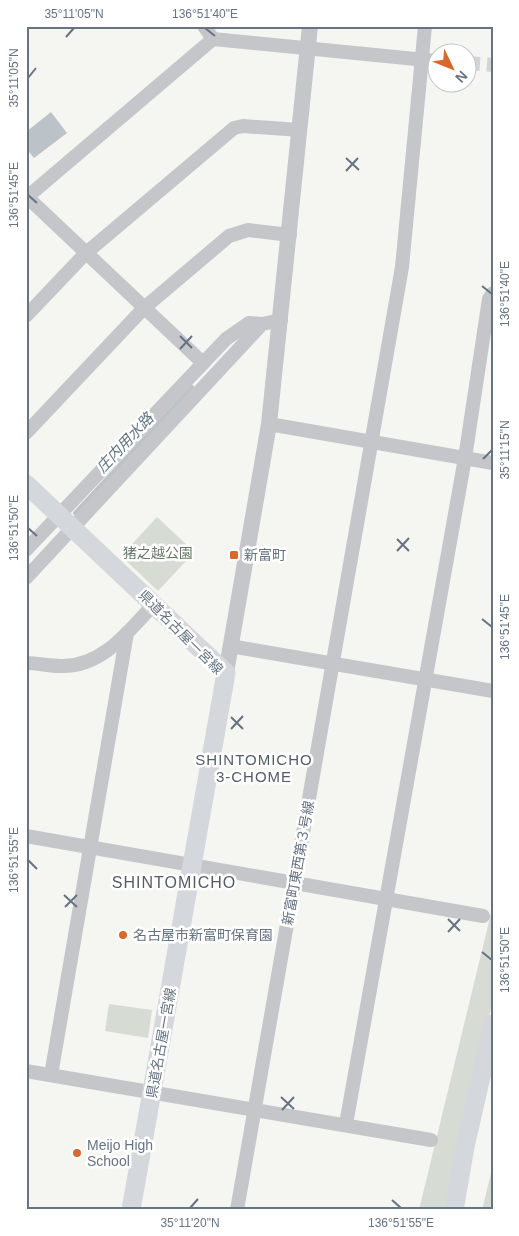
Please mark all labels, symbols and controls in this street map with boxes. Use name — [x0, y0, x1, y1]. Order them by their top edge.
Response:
text: 35°11'05"N — [44, 7, 104, 21]
text: 136°51'40"E — [172, 7, 238, 21]
north arrow — [426, 42, 476, 92]
text: 35°11'05"N — [7, 48, 21, 108]
text: N — [452, 68, 471, 86]
text: 136°51'45"E — [7, 162, 21, 228]
text: 136°51'40"E — [498, 261, 512, 327]
water label: 庄内用水路 — [93, 408, 158, 476]
text: 35°11'15"N — [498, 420, 512, 480]
text: 136°51'50"E — [7, 495, 21, 561]
park label: 猪之越公園 — [123, 545, 193, 561]
place label: 新富町 — [244, 547, 286, 563]
marker: 新富町 — [228, 549, 240, 561]
street label: 県道名古屋一宮線 — [136, 587, 226, 677]
text: 136°51'45"E — [498, 594, 512, 660]
district label: SHINTOMICHO 3-CHOME — [195, 751, 313, 785]
street label: 新富町東西第３号線 — [279, 800, 317, 926]
text: 136°51'55"E — [7, 827, 21, 893]
district label: SHINTOMICHO — [112, 874, 236, 891]
place label: 名古屋市新富町保育園 — [133, 927, 273, 943]
text: 136°51'50"E — [498, 927, 512, 993]
marker: 名古屋市新富町保育園 — [117, 929, 129, 941]
street label: 県道名古屋一宮線 — [143, 986, 179, 1100]
place label: Meijo High School — [87, 1137, 153, 1169]
marker: Meijo High School — [71, 1147, 83, 1159]
text: 35°11'20"N — [160, 1216, 220, 1230]
text: 136°51'55"E — [368, 1216, 434, 1230]

